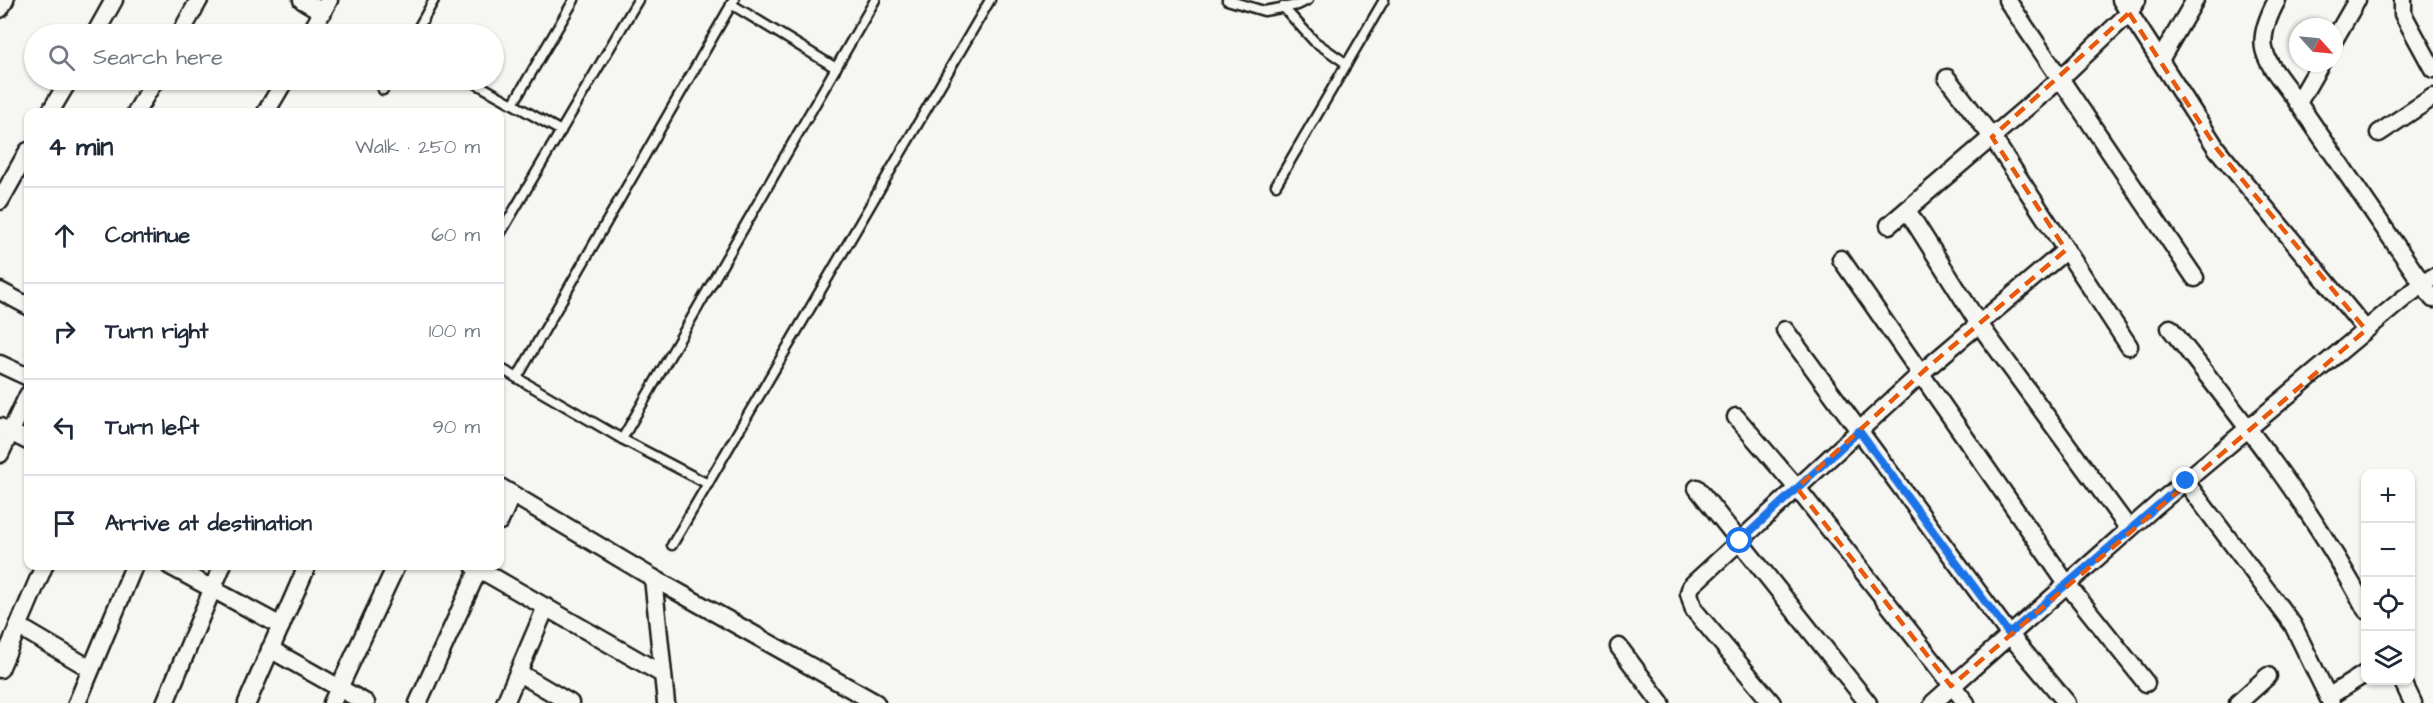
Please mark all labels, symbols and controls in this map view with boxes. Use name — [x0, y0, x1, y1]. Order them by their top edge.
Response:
north arrow — [2289, 18, 2343, 72]
search box — [24, 24, 504, 90]
icon: search — [45, 41, 78, 74]
text: Search here — [93, 42, 223, 73]
text: 4 min — [48, 129, 113, 165]
text: Walk · 250 m — [355, 133, 480, 161]
icon: ahead — [48, 219, 81, 252]
text: Continue — [105, 220, 190, 251]
text: 60 m — [431, 221, 480, 249]
icon: right — [48, 315, 81, 348]
text: Turn right — [105, 316, 208, 347]
text: 100 m — [429, 317, 480, 345]
icon: left — [48, 411, 81, 444]
text: Turn left — [105, 412, 199, 443]
text: 90 m — [432, 413, 480, 441]
route end — [2172, 467, 2198, 493]
map controls — [2361, 469, 2415, 685]
button: + — [2361, 469, 2415, 523]
icon: arrive — [48, 507, 81, 540]
text: Arrive at destination — [105, 508, 312, 539]
button: − — [2361, 523, 2415, 577]
route start — [1726, 527, 1752, 553]
button: locate — [2361, 577, 2415, 631]
button: layers — [2361, 631, 2415, 685]

